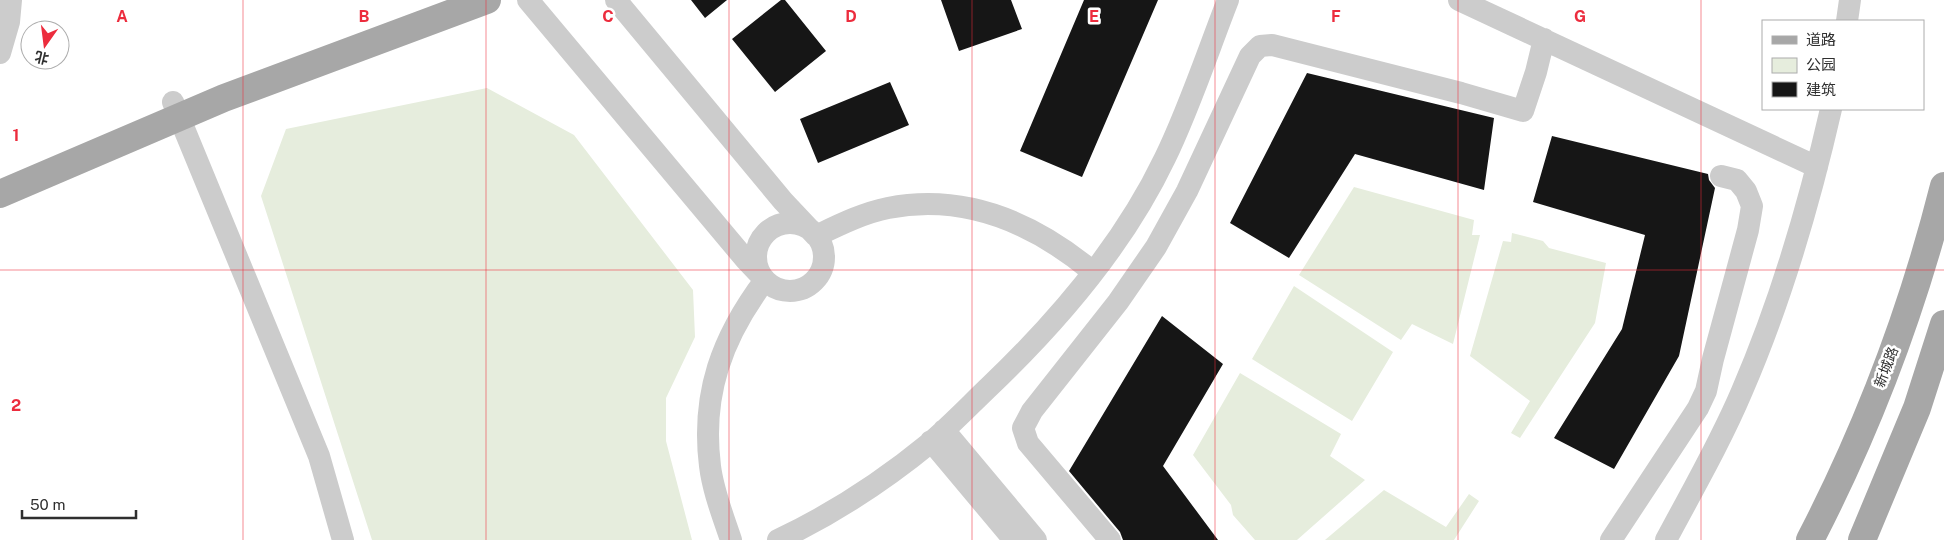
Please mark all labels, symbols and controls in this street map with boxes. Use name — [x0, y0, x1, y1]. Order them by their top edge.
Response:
text: A — [116, 7, 128, 26]
text: B — [359, 7, 370, 26]
text: C — [602, 7, 614, 26]
text: D — [845, 7, 857, 26]
text: E — [1089, 7, 1099, 26]
text: F — [1331, 7, 1341, 26]
text: G — [1574, 7, 1586, 26]
north arrow — [20, 20, 70, 70]
legend — [1762, 20, 1924, 110]
text: 道路 — [1806, 31, 1836, 48]
text: 北 — [33, 48, 51, 67]
text: 公园 — [1806, 56, 1836, 73]
text: 建筑 — [1806, 81, 1836, 98]
text: 1 — [13, 126, 19, 145]
street label: 新城路 — [1871, 345, 1901, 389]
text: 2 — [11, 396, 21, 415]
scale bar — [22, 488, 136, 520]
text: 50 m — [30, 496, 65, 513]

